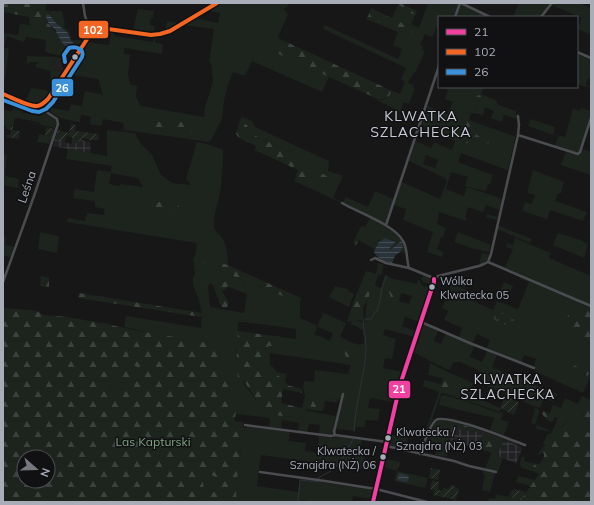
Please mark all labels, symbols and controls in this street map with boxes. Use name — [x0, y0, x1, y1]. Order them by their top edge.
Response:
legend — [438, 16, 578, 88]
line badge: 102 — [78, 20, 109, 39]
text: 102 — [83, 23, 103, 37]
text: 21 — [474, 24, 488, 39]
text: 102 — [474, 44, 496, 59]
unlabelled marker — [70, 52, 80, 62]
text: 26 — [474, 64, 488, 79]
line badge: 26 — [51, 78, 74, 97]
text: 26 — [55, 81, 69, 95]
district label: KLWATKA SZLACHECKA — [370, 107, 472, 141]
street label: Leśna — [14, 169, 39, 205]
place label: Wólka Klwatecka 05 — [440, 274, 510, 302]
marker: Wólka Klwatecka 05 — [427, 282, 437, 292]
district label: KLWATKA SZLACHECKA — [461, 371, 555, 402]
line badge: 21 — [388, 380, 411, 399]
text: 21 — [392, 382, 406, 396]
place label: Klwatecka / Sznajdra (NŻ) 03 — [396, 425, 482, 453]
marker: Klwatecka / Sznajdra (NŻ) 03 — [383, 433, 393, 443]
park label: Las Kapturski — [115, 434, 191, 449]
place label: Klwatecka / Sznajdra (NŻ) 06 — [290, 444, 377, 472]
north arrow — [16, 449, 56, 489]
marker: Klwatecka / Sznajdra (NŻ) 06 — [378, 452, 388, 462]
text: N — [37, 466, 53, 479]

